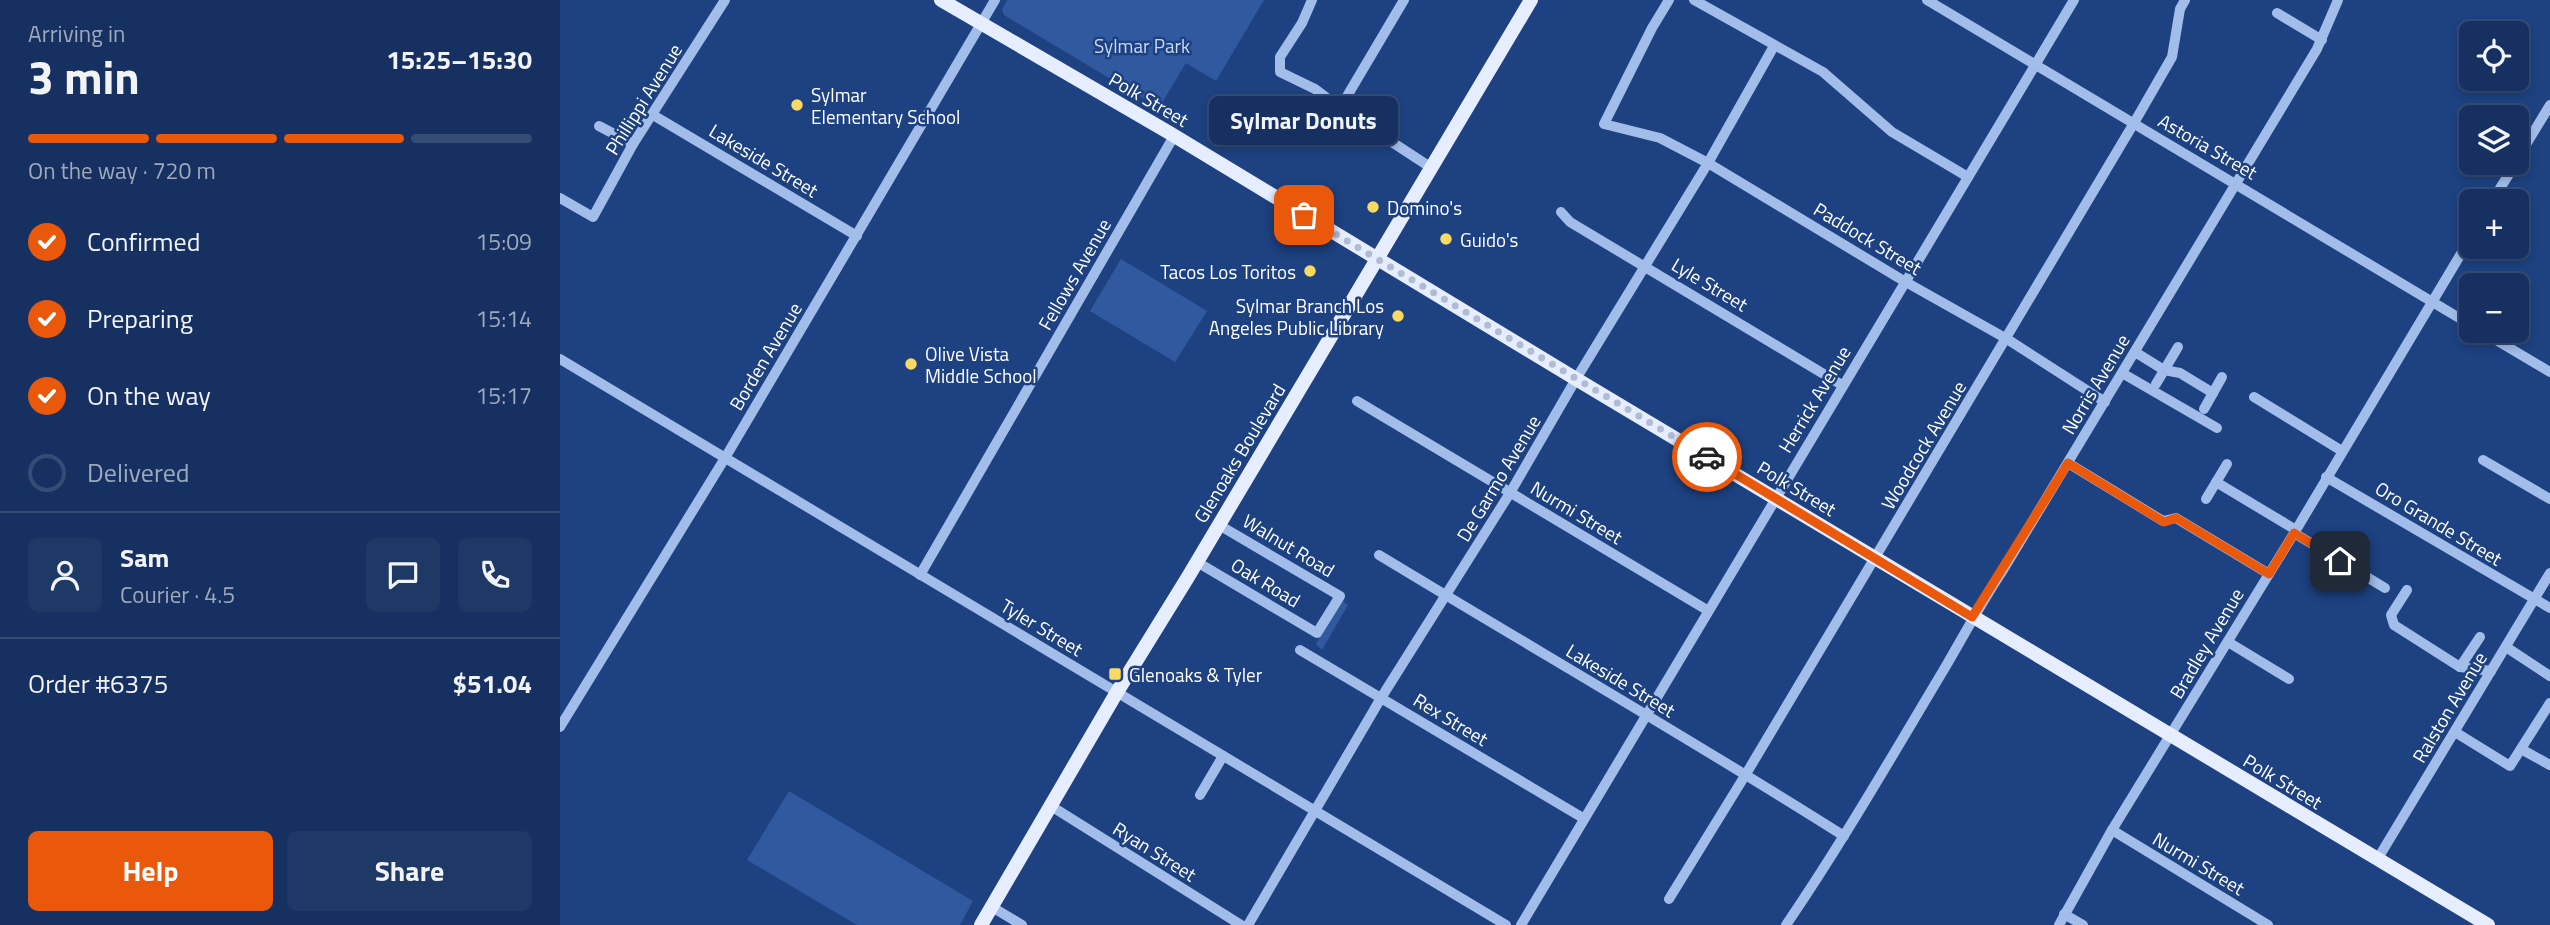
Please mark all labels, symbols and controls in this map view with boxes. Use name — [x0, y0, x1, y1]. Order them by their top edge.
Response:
text: Arriving in — [28, 16, 125, 51]
map controls — [2459, 21, 2529, 343]
button: locate — [2459, 21, 2529, 91]
park label: Sylmar Park — [1094, 31, 1190, 60]
street label: Phillippi Avenue — [597, 38, 689, 160]
text: 15:25–15:30 — [386, 40, 532, 79]
text: 3 min — [28, 42, 140, 112]
street label: Polk Street — [1104, 64, 1195, 134]
place label: Sylmar Elementary School — [811, 80, 960, 131]
callout: Sylmar Donuts — [1210, 96, 1398, 145]
marker: Sylmar Elementary School — [789, 97, 805, 113]
text: Sylmar Donuts — [1230, 103, 1377, 138]
button: layers — [2459, 105, 2529, 175]
street label: Astoria Street — [2153, 106, 2263, 186]
street label: Lakeside Street — [704, 116, 824, 204]
text: On the way · 720 m — [28, 153, 216, 188]
pin — [1274, 185, 1334, 245]
button: + — [2459, 189, 2529, 259]
place label: Domino's — [1387, 193, 1462, 222]
street label: Paddock Street — [1809, 194, 1928, 282]
icon: bag — [1285, 196, 1323, 234]
marker: Domino's — [1365, 199, 1381, 215]
street label: Fellows Avenue — [1030, 213, 1118, 335]
text: Confirmed — [87, 222, 201, 261]
icon: check — [28, 223, 66, 261]
text: 15:09 — [475, 224, 532, 259]
place label: Guido's — [1460, 225, 1519, 254]
marker: Guido's — [1438, 231, 1454, 247]
street label: Lyle Street — [1666, 250, 1754, 318]
place label: Tacos Los Toritos — [1160, 257, 1296, 286]
marker: Tacos Los Toritos — [1302, 263, 1318, 279]
button: − — [2459, 273, 2529, 343]
place label: Sylmar Branch Los Angeles Public Library — [1209, 291, 1384, 342]
street label: Borden Avenue — [721, 296, 809, 416]
text: Preparing — [87, 299, 193, 338]
icon: check — [28, 300, 66, 338]
text: 15:14 — [475, 301, 532, 336]
marker: Sylmar Branch Los Angeles Public Library — [1390, 308, 1406, 324]
street label: Norris Avenue — [2054, 328, 2136, 440]
place label: Olive Vista Middle School — [925, 339, 1037, 390]
street label: Herrick Avenue — [1771, 340, 1857, 458]
marker: Olive Vista Middle School — [903, 356, 919, 372]
street label: Woodcock Avenue — [1873, 375, 1973, 515]
text: On the way — [87, 376, 211, 415]
icon: check — [28, 377, 66, 415]
text: 15:17 — [475, 378, 532, 413]
street label: Glenoaks Boulevard — [1186, 378, 1292, 528]
street label: De Garmo Avenue — [1449, 409, 1547, 547]
courier — [1672, 422, 1742, 492]
icon: car — [1688, 438, 1726, 476]
text: Delivered — [87, 453, 190, 492]
street label: Polk Street — [1752, 453, 1842, 523]
street label: Nurmi Street — [1526, 473, 1629, 551]
street label: Oro Grande Street — [2370, 474, 2508, 573]
street label: Walnut Road — [1238, 506, 1340, 584]
pin — [2310, 531, 2370, 591]
button: person — [28, 538, 102, 612]
text: Sam — [120, 538, 169, 577]
button: chat — [366, 538, 440, 612]
button: phone — [458, 538, 532, 612]
icon: home — [2321, 542, 2359, 580]
street label: Oak Road — [1226, 550, 1306, 614]
text: Courier · 4.5 — [120, 577, 235, 612]
street label: Bradley Avenue — [2162, 582, 2250, 704]
street label: Tyler Street — [995, 591, 1089, 663]
street label: Lakeside Street — [1561, 636, 1681, 724]
street label: Ralston Avenue — [2404, 646, 2494, 768]
place label: Glenoaks & Tyler — [1129, 660, 1263, 689]
text: Order #6375 — [28, 664, 168, 703]
text: $51.04 — [453, 664, 532, 703]
marker: Glenoaks & Tyler — [1107, 666, 1123, 682]
street label: Rex Street — [1408, 685, 1494, 753]
street label: Polk Street — [2238, 746, 2328, 816]
street label: Ryan Street — [1108, 814, 1203, 888]
street label: Nurmi Street — [2148, 824, 2251, 902]
button: Help — [28, 831, 273, 911]
button: Share — [287, 831, 532, 911]

